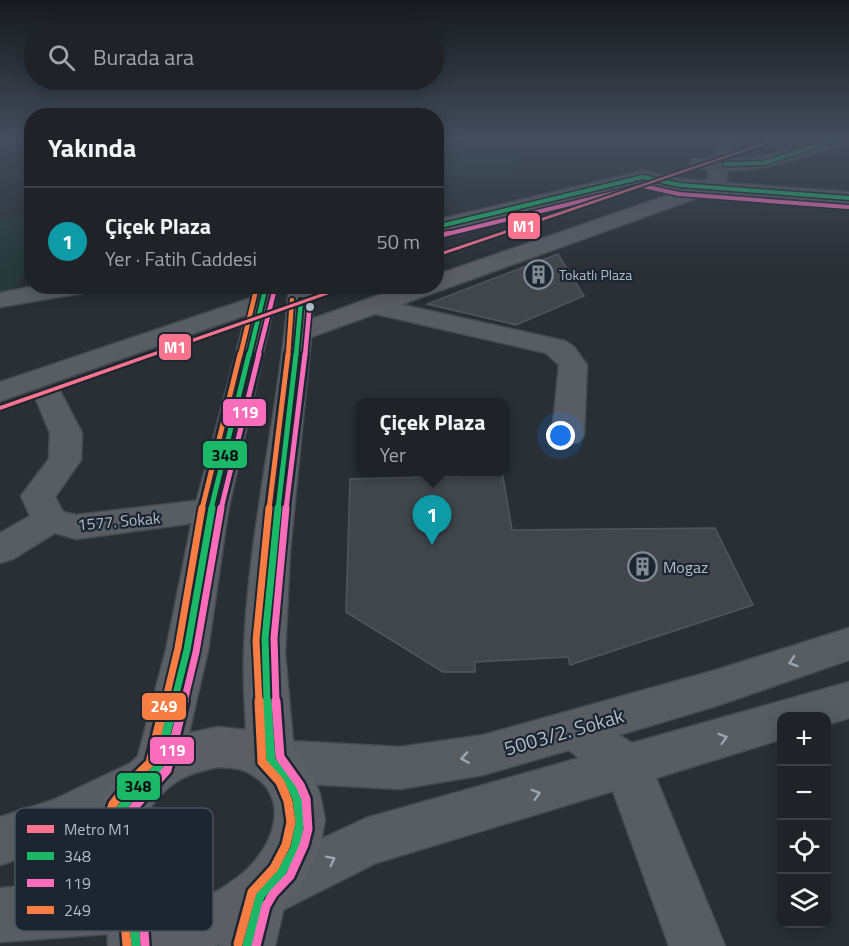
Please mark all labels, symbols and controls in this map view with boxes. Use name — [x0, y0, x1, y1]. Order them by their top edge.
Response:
search box — [24, 24, 444, 90]
text: Burada ara — [93, 40, 194, 74]
icon: search — [45, 41, 78, 74]
text: Yakında — [48, 128, 136, 167]
text: Çiçek Plaza — [105, 209, 211, 243]
line badge: M1 — [507, 212, 541, 240]
text: M1 — [513, 214, 535, 238]
text: 1 — [62, 226, 73, 257]
text: 50 m — [376, 226, 420, 257]
text: Yer · Fatih Caddesi — [105, 243, 257, 274]
building icon: Tokatlı Plaza — [522, 259, 554, 291]
place label: Tokatlı Plaza — [559, 264, 632, 285]
unlabelled marker — [304, 301, 316, 313]
line badge: M1 — [158, 333, 192, 361]
text: M1 — [164, 335, 186, 359]
line badge: 119 — [222, 398, 267, 427]
popup — [356, 398, 509, 476]
text: 119 — [232, 400, 258, 424]
text: Çiçek Plaza — [379, 405, 486, 439]
your location — [546, 421, 575, 450]
text: Yer — [379, 439, 406, 470]
line badge: 348 — [202, 440, 248, 469]
text: 348 — [212, 443, 238, 467]
pin: 1 — [412, 496, 452, 545]
street label: 1577. Sokak — [76, 505, 162, 537]
building icon: Mogaz — [626, 551, 658, 583]
place label: Mogaz — [663, 555, 708, 579]
one-way arrow — [788, 655, 799, 668]
line badge: 249 — [141, 692, 187, 721]
text: 249 — [151, 694, 177, 718]
street label: 5003/2. Sokak — [500, 699, 628, 763]
map controls — [777, 712, 831, 928]
button: + — [777, 712, 831, 766]
one-way arrow — [717, 733, 728, 745]
line badge: 119 — [149, 736, 195, 765]
text: 119 — [159, 738, 185, 762]
one-way arrow — [460, 751, 470, 763]
button: − — [777, 766, 831, 820]
line badge: 348 — [116, 772, 161, 801]
text: 348 — [125, 774, 151, 798]
one-way arrow — [530, 789, 541, 801]
legend — [15, 808, 213, 931]
text: Metro M1 — [64, 817, 131, 841]
button: locate — [777, 820, 831, 874]
text: 348 — [64, 844, 91, 868]
one-way arrow — [325, 856, 336, 867]
text: 119 — [64, 871, 91, 895]
button: layers — [777, 874, 831, 928]
text: 249 — [64, 898, 91, 922]

